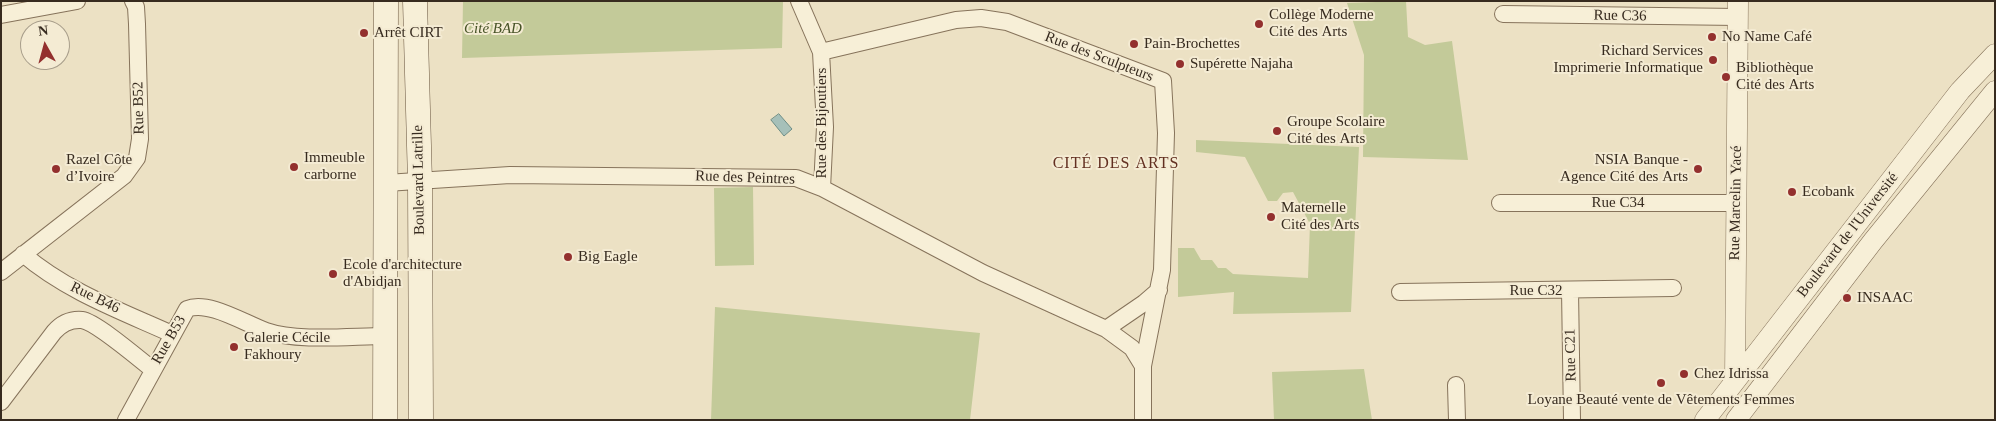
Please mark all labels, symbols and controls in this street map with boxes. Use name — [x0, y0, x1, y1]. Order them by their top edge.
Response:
place label: Collège Moderne Cité des Arts — [1269, 6, 1374, 41]
street label: Rue C36 — [1593, 7, 1647, 25]
marker: Collège Moderne Cité des Arts — [1253, 18, 1265, 30]
north arrow — [20, 20, 70, 70]
park label: Cité BAD — [464, 20, 522, 38]
text: N — [37, 23, 49, 39]
place label: Arrêt CIRT — [374, 24, 443, 42]
marker: Arrêt CIRT — [358, 27, 370, 39]
street label: Rue des Sculpteurs — [1042, 28, 1156, 86]
place label: No Name Café — [1722, 28, 1812, 46]
marker: No Name Café — [1706, 31, 1718, 43]
place label: Pain-Brochettes — [1144, 35, 1240, 53]
marker: Pain-Brochettes — [1128, 38, 1140, 50]
place label: Richard Services Imprimerie Informatique — [1553, 42, 1703, 77]
marker: Richard Services Imprimerie Informatique — [1707, 54, 1719, 66]
place label: Supérette Najaha — [1190, 55, 1293, 73]
marker: Supérette Najaha — [1174, 58, 1186, 70]
place label: Bibliothèque Cité des Arts — [1736, 59, 1814, 94]
street label: Rue des Bijoutiers — [813, 68, 831, 178]
marker: Bibliothèque Cité des Arts — [1720, 71, 1732, 83]
street label: Rue B52 — [130, 81, 148, 135]
place label: Groupe Scolaire Cité des Arts — [1287, 113, 1385, 148]
street label: Boulevard Latrille — [409, 125, 429, 235]
marker: Groupe Scolaire Cité des Arts — [1271, 125, 1283, 137]
street label: Rue Marcelin Yacé — [1726, 145, 1746, 261]
place label: Immeuble carborne — [304, 149, 365, 184]
place label: Razel Côte d’Ivoire — [66, 151, 132, 186]
place label: NSIA Banque - Agence Cité des Arts — [1560, 151, 1688, 186]
district label: CITÉ DES ARTS — [1051, 154, 1181, 174]
marker: Immeuble carborne — [288, 161, 300, 173]
marker: Razel Côte d’Ivoire — [50, 163, 62, 175]
marker: NSIA Banque - Agence Cité des Arts — [1692, 163, 1704, 175]
street label: Rue des Peintres — [695, 167, 795, 189]
street label: Boulevard de l'Université — [1794, 169, 1902, 301]
place label: Ecobank — [1802, 183, 1854, 201]
marker: Ecobank — [1786, 186, 1798, 198]
street label: Rue C34 — [1592, 194, 1644, 212]
place label: Maternelle Cité des Arts — [1281, 199, 1359, 234]
marker: Maternelle Cité des Arts — [1265, 211, 1277, 223]
place label: Big Eagle — [578, 248, 638, 266]
marker: Big Eagle — [562, 251, 574, 263]
place label: Ecole d'architecture d'Abidjan — [343, 256, 462, 291]
marker: Ecole d'architecture d'Abidjan — [327, 268, 339, 280]
street label: Rue B46 — [67, 278, 123, 318]
street label: Rue C32 — [1510, 282, 1562, 300]
place label: INSAAC — [1857, 289, 1913, 307]
marker: INSAAC — [1841, 292, 1853, 304]
street label: Rue B53 — [148, 313, 190, 367]
street label: Rue C21 — [1562, 328, 1580, 382]
place label: Galerie Cécile Fakhoury — [244, 329, 330, 364]
marker: Galerie Cécile Fakhoury — [228, 341, 240, 353]
place label: Chez Idrissa — [1694, 365, 1769, 383]
marker: Chez Idrissa — [1678, 368, 1690, 380]
marker: Loyane Beauté vente de Vêtements Femmes — [1655, 377, 1667, 389]
place label: Loyane Beauté vente de Vêtements Femmes — [1528, 391, 1794, 409]

